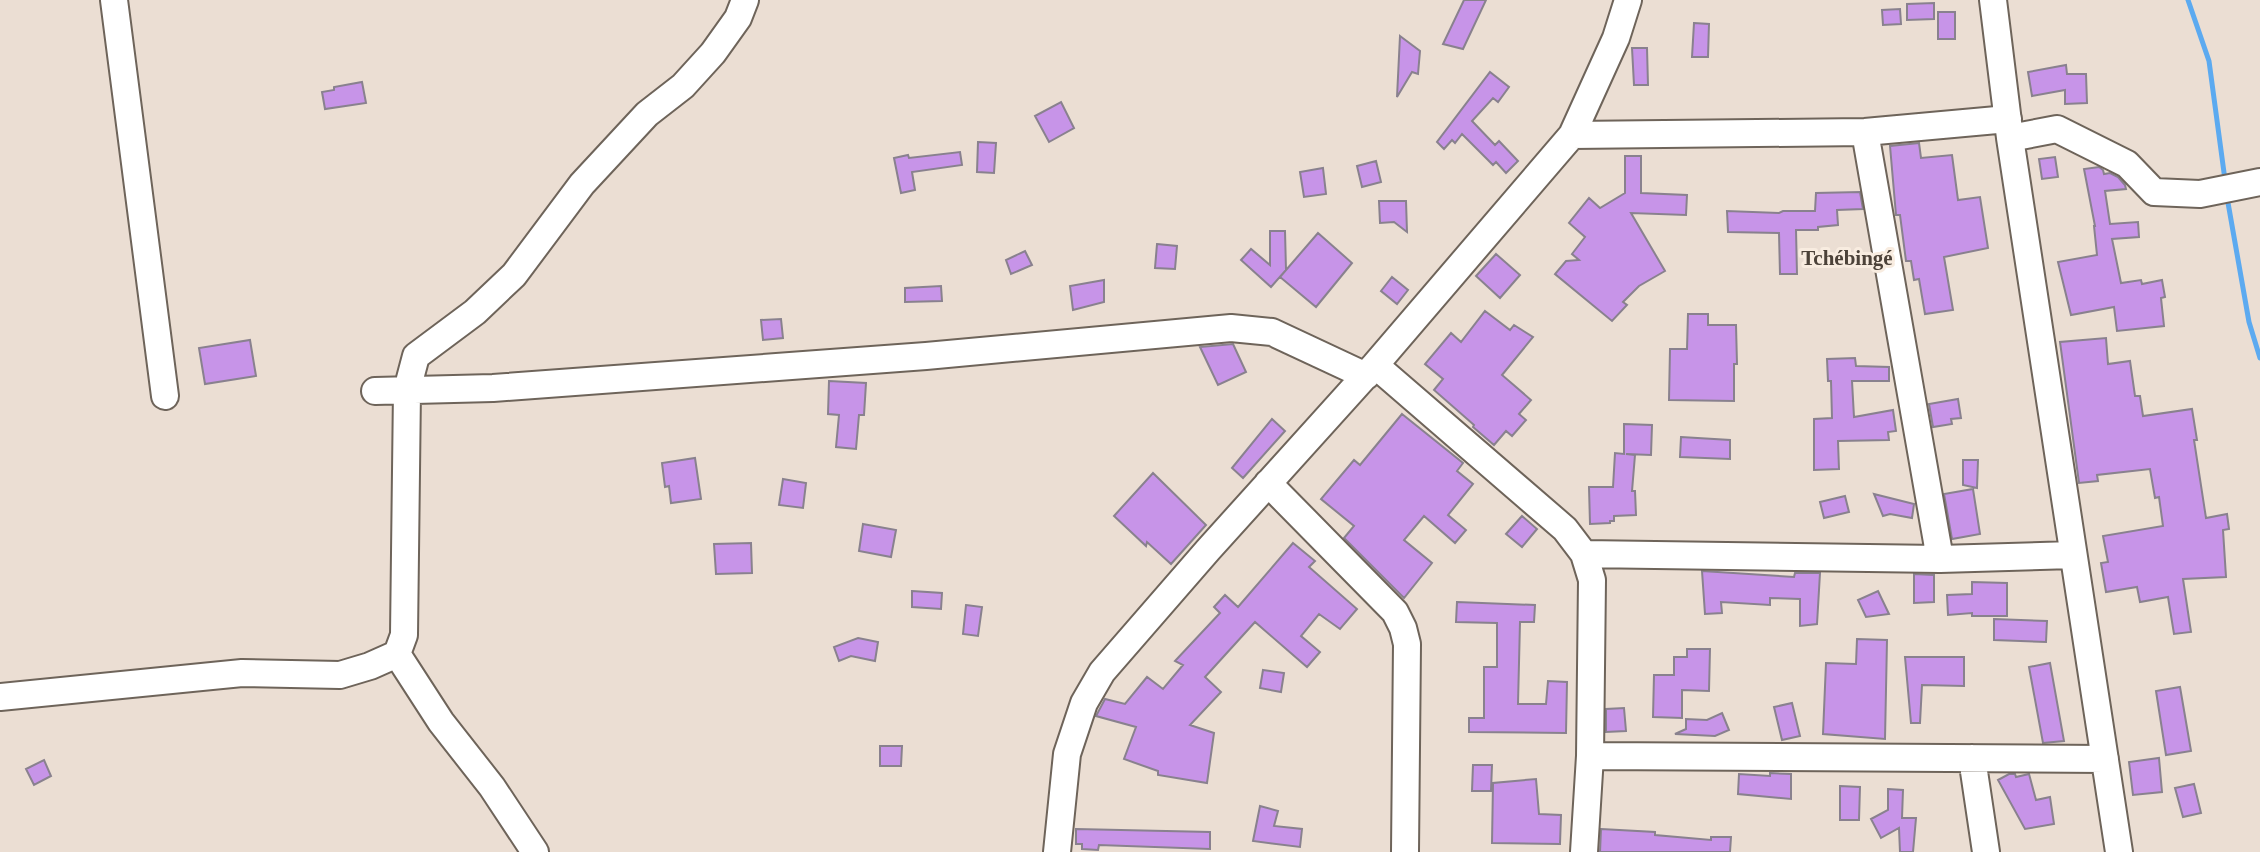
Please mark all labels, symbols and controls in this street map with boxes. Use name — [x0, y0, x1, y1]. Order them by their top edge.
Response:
district label: Tchébingé — [1801, 246, 1893, 270]

